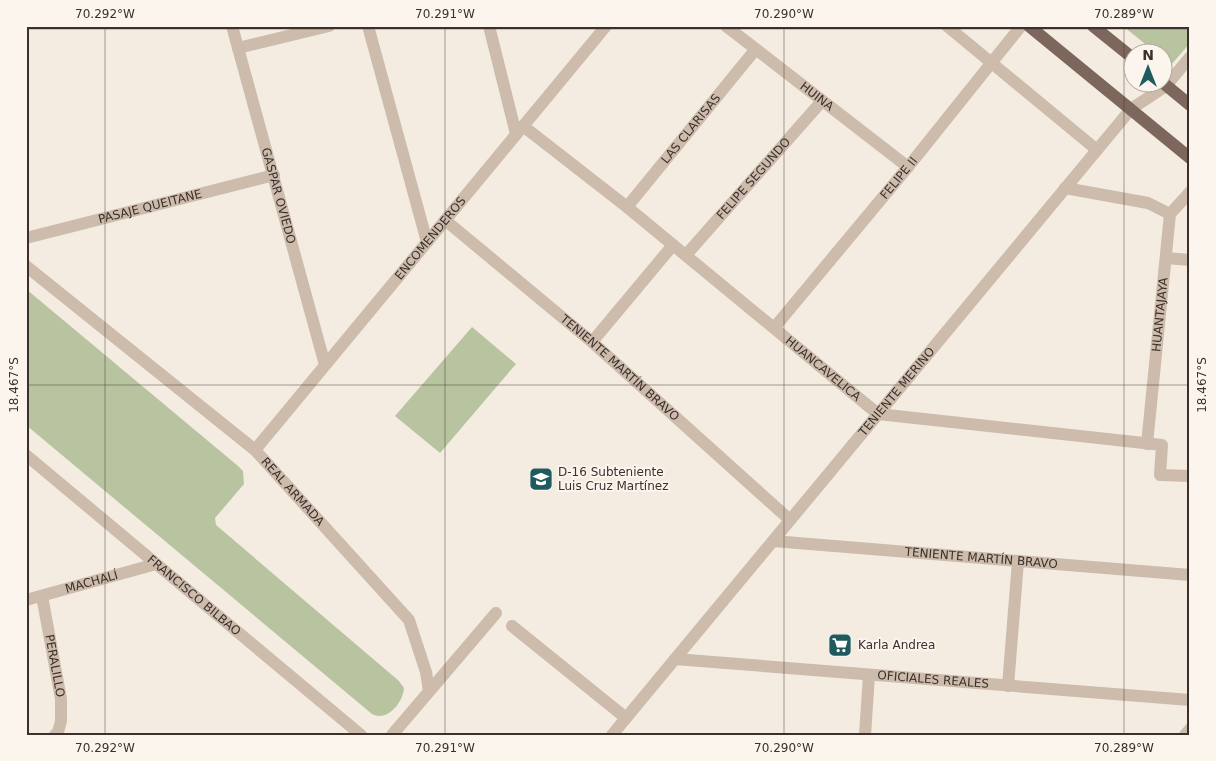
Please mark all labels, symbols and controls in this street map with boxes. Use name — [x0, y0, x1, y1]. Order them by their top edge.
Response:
text: 70.292°W — [75, 7, 135, 21]
text: 70.291°W — [415, 7, 475, 21]
text: 70.290°W — [754, 7, 814, 21]
text: 70.289°W — [1094, 7, 1154, 21]
north arrow — [1124, 42, 1174, 92]
text: N — [1142, 47, 1154, 63]
street label: HUINA — [797, 79, 837, 114]
street label: LAS CLARISAS — [658, 91, 723, 166]
street label: FELIPE SEGUNDO — [714, 135, 793, 222]
street label: GASPAR OVIEDO — [259, 146, 298, 245]
street label: FELIPE II — [877, 154, 920, 202]
street label: PASAJE QUEITANE — [97, 187, 203, 226]
street label: ENCOMENDEROS — [392, 194, 469, 283]
street label: HUANTAJAYA — [1149, 276, 1171, 353]
street label: TENIENTE MARTÍN BRAVO — [557, 311, 682, 424]
street label: HUANCAVELICA — [783, 334, 864, 404]
street label: TENIENTE MERINO — [855, 344, 937, 440]
text: 18.467°S — [7, 357, 21, 413]
text: 18.467°S — [1195, 357, 1209, 413]
street label: REAL ARMADA — [258, 455, 328, 529]
place label: D-16 Subteniente Luis Cruz Martínez — [558, 465, 668, 493]
school or university icon: D-16 Subteniente Luis Cruz Martínez — [528, 466, 554, 492]
street label: TENIENTE MARTÍN BRAVO — [903, 545, 1058, 571]
street label: FRANCISCO BILBAO — [145, 552, 244, 638]
street label: MACHALÍ — [64, 567, 120, 596]
supermarket icon: Karla Andrea — [827, 632, 853, 658]
street label: PERALILLO — [42, 633, 68, 698]
place label: Karla Andrea — [858, 638, 935, 652]
street label: OFICIALES REALES — [877, 668, 989, 691]
text: 70.292°W — [75, 741, 135, 755]
text: 70.291°W — [415, 741, 475, 755]
text: 70.290°W — [754, 741, 814, 755]
text: 70.289°W — [1094, 741, 1154, 755]

